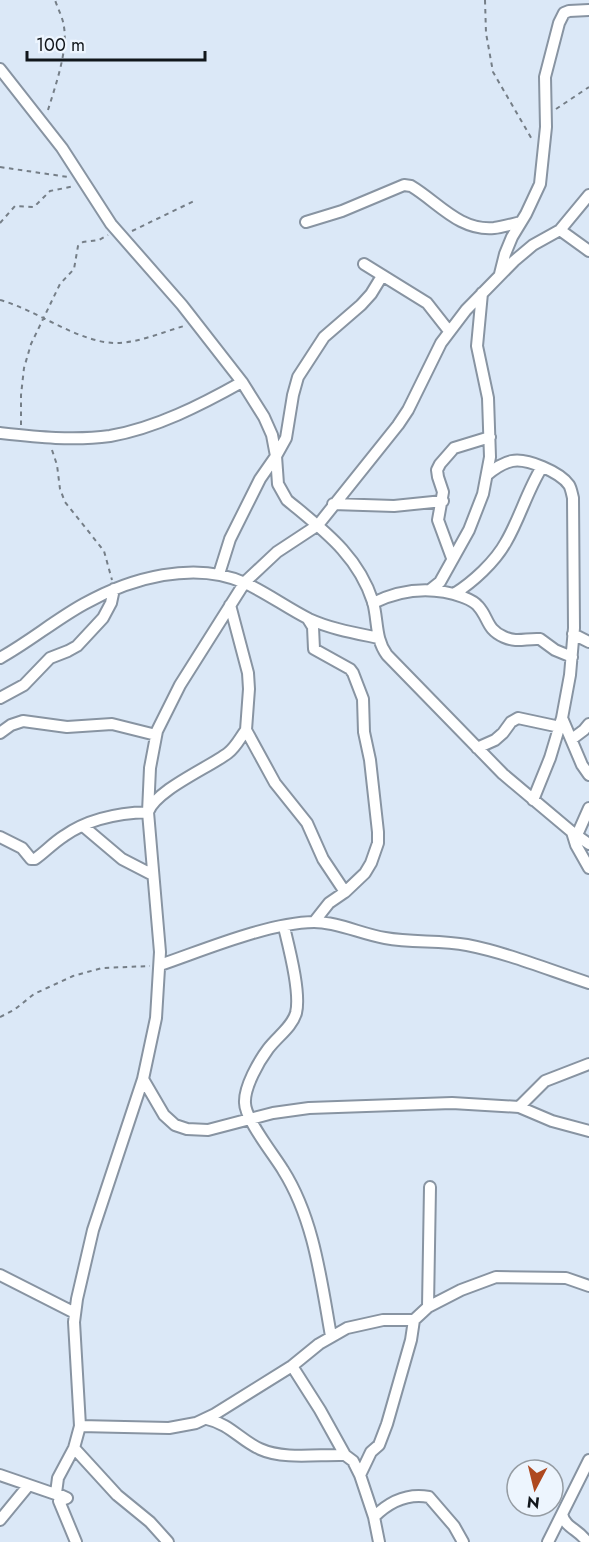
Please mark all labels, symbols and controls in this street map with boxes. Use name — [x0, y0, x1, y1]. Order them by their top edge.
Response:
scale bar — [27, 24, 206, 62]
text: 100 m — [36, 32, 85, 58]
north arrow — [505, 1458, 565, 1518]
text: N — [526, 1490, 541, 1515]

